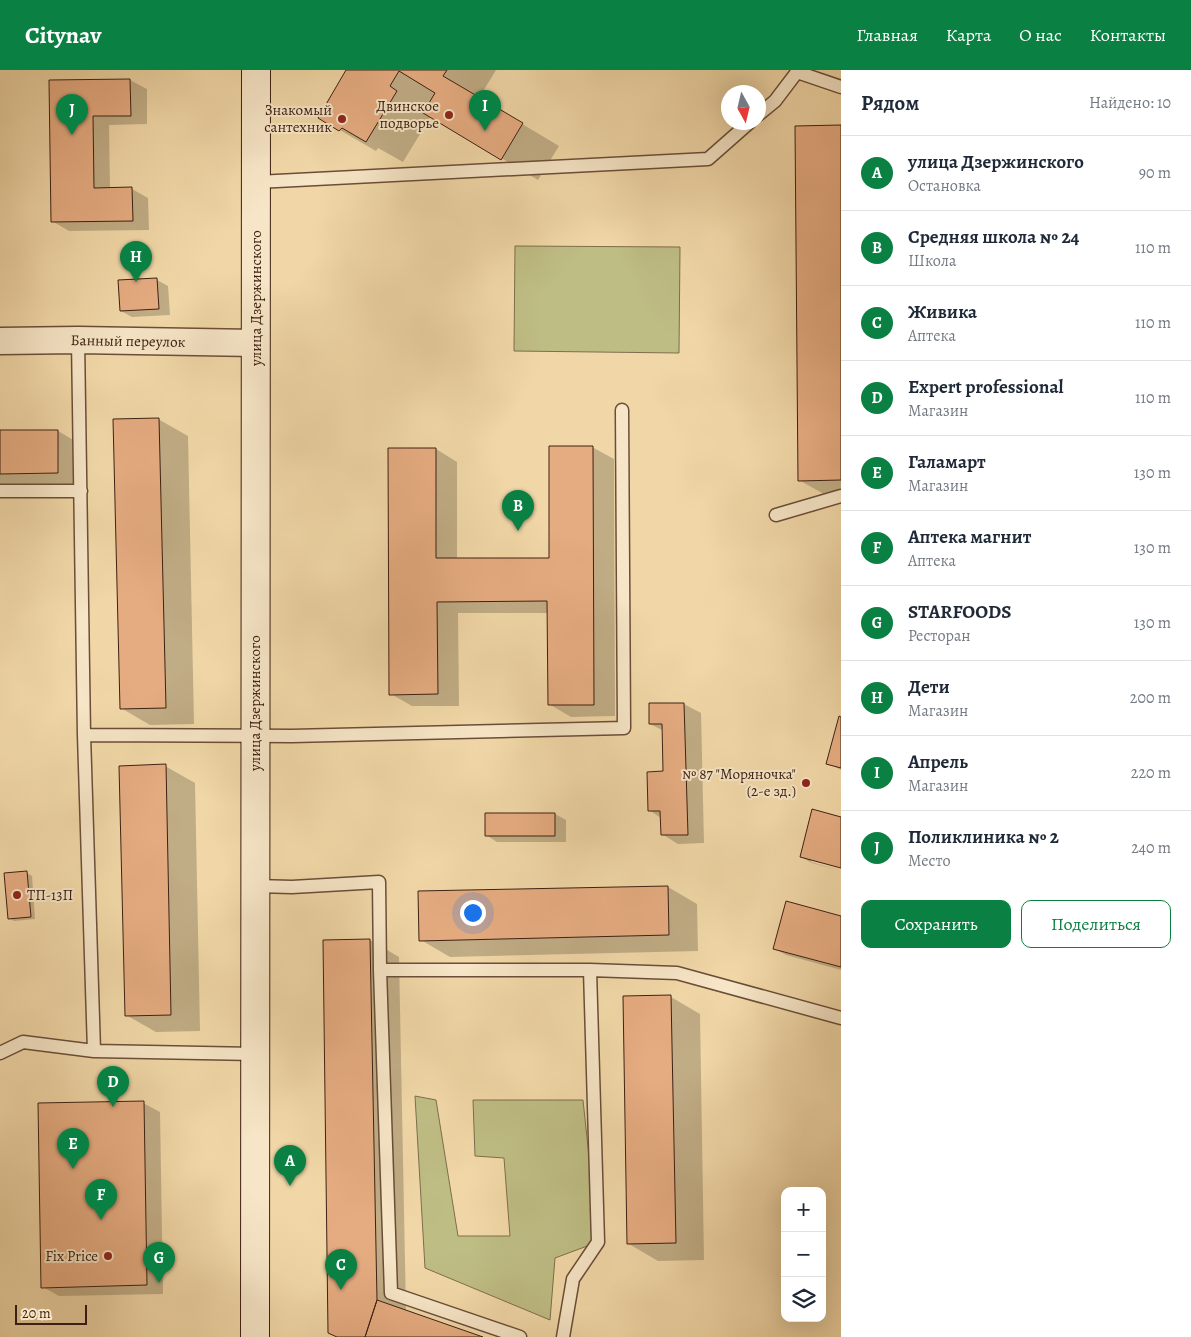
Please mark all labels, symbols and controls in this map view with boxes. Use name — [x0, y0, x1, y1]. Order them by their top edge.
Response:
text: Citynav — [25, 19, 101, 51]
text: Главная — [857, 23, 918, 47]
text: Карта — [946, 23, 991, 47]
text: О нас — [1019, 23, 1062, 47]
text: Контакты — [1090, 23, 1166, 47]
north arrow — [721, 85, 766, 130]
text: Рядом — [861, 89, 919, 117]
pin: I — [469, 90, 501, 131]
text: Найдено: 10 — [1089, 92, 1171, 114]
pin: J — [56, 94, 88, 135]
place label: Двинское подворье — [376, 96, 439, 133]
place label: Знакомый сантехник — [264, 100, 332, 137]
marker: Двинское подворье — [443, 109, 455, 121]
marker: Знакомый сантехник — [336, 113, 348, 125]
text: улица Дзержинского — [908, 149, 1084, 175]
text: A — [872, 162, 882, 184]
text: 90 m — [1139, 162, 1171, 184]
text: Остановка — [908, 175, 981, 197]
text: Средняя школа № 24 — [908, 224, 1080, 250]
street label: улица Дзержинского — [246, 230, 266, 367]
text: B — [872, 237, 882, 259]
text: 110 m — [1135, 237, 1171, 259]
pin: H — [120, 241, 152, 282]
text: Школа — [908, 250, 956, 272]
text: Живика — [908, 299, 977, 325]
text: C — [872, 312, 882, 334]
text: 110 m — [1135, 312, 1171, 334]
text: Аптека — [908, 325, 956, 347]
street label: Банный переулок — [70, 330, 186, 352]
text: Expert professional — [908, 374, 1064, 400]
text: D — [871, 387, 883, 409]
text: 110 m — [1135, 387, 1171, 409]
text: Магазин — [908, 400, 968, 422]
text: Галамарт — [908, 449, 986, 475]
text: E — [872, 462, 882, 484]
text: 130 m — [1134, 462, 1171, 484]
text: Магазин — [908, 475, 968, 497]
pin: B — [502, 490, 534, 531]
text: Аптека магнит — [908, 524, 1032, 550]
text: F — [873, 537, 881, 559]
text: 130 m — [1134, 537, 1171, 559]
text: Аптека — [908, 550, 956, 572]
text: STARFOODS — [908, 599, 1011, 625]
text: G — [872, 612, 882, 634]
text: 130 m — [1134, 612, 1171, 634]
text: Ресторан — [908, 625, 971, 647]
street label: улица Дзержинского — [245, 635, 265, 772]
text: Дети — [908, 674, 950, 700]
text: H — [871, 687, 883, 709]
text: 200 m — [1130, 687, 1171, 709]
text: Магазин — [908, 700, 968, 722]
text: Апрель — [908, 749, 968, 775]
text: I — [874, 762, 880, 784]
text: 220 m — [1131, 762, 1171, 784]
place label: № 87 "Моряночка" (2-е зд.) — [682, 764, 796, 801]
text: Магазин — [908, 775, 968, 797]
marker: № 87 "Моряночка" (2-е зд.) — [800, 777, 812, 789]
text: Поликлиника № 2 — [908, 824, 1059, 850]
text: J — [874, 837, 880, 859]
text: 240 m — [1131, 837, 1171, 859]
text: Место — [908, 850, 951, 872]
place label: ТП-13П — [27, 885, 73, 905]
marker: ТП-13П — [11, 889, 23, 901]
your location — [460, 900, 486, 926]
button: Сохранить — [861, 900, 1011, 948]
button: Поделиться — [1021, 900, 1171, 948]
pin: D — [97, 1066, 129, 1107]
pin: E — [57, 1128, 89, 1169]
pin: A — [274, 1145, 306, 1186]
pin: F — [85, 1179, 117, 1220]
map controls — [781, 1187, 826, 1322]
button: + — [781, 1187, 826, 1232]
button: − — [781, 1232, 826, 1277]
pin: G — [143, 1242, 175, 1283]
place label: Fix Price — [45, 1246, 98, 1266]
pin: C — [325, 1249, 357, 1290]
marker: Fix Price — [102, 1250, 114, 1262]
button: layers — [781, 1277, 826, 1322]
scale bar — [15, 1302, 88, 1325]
text: 20 m — [22, 1304, 51, 1323]

